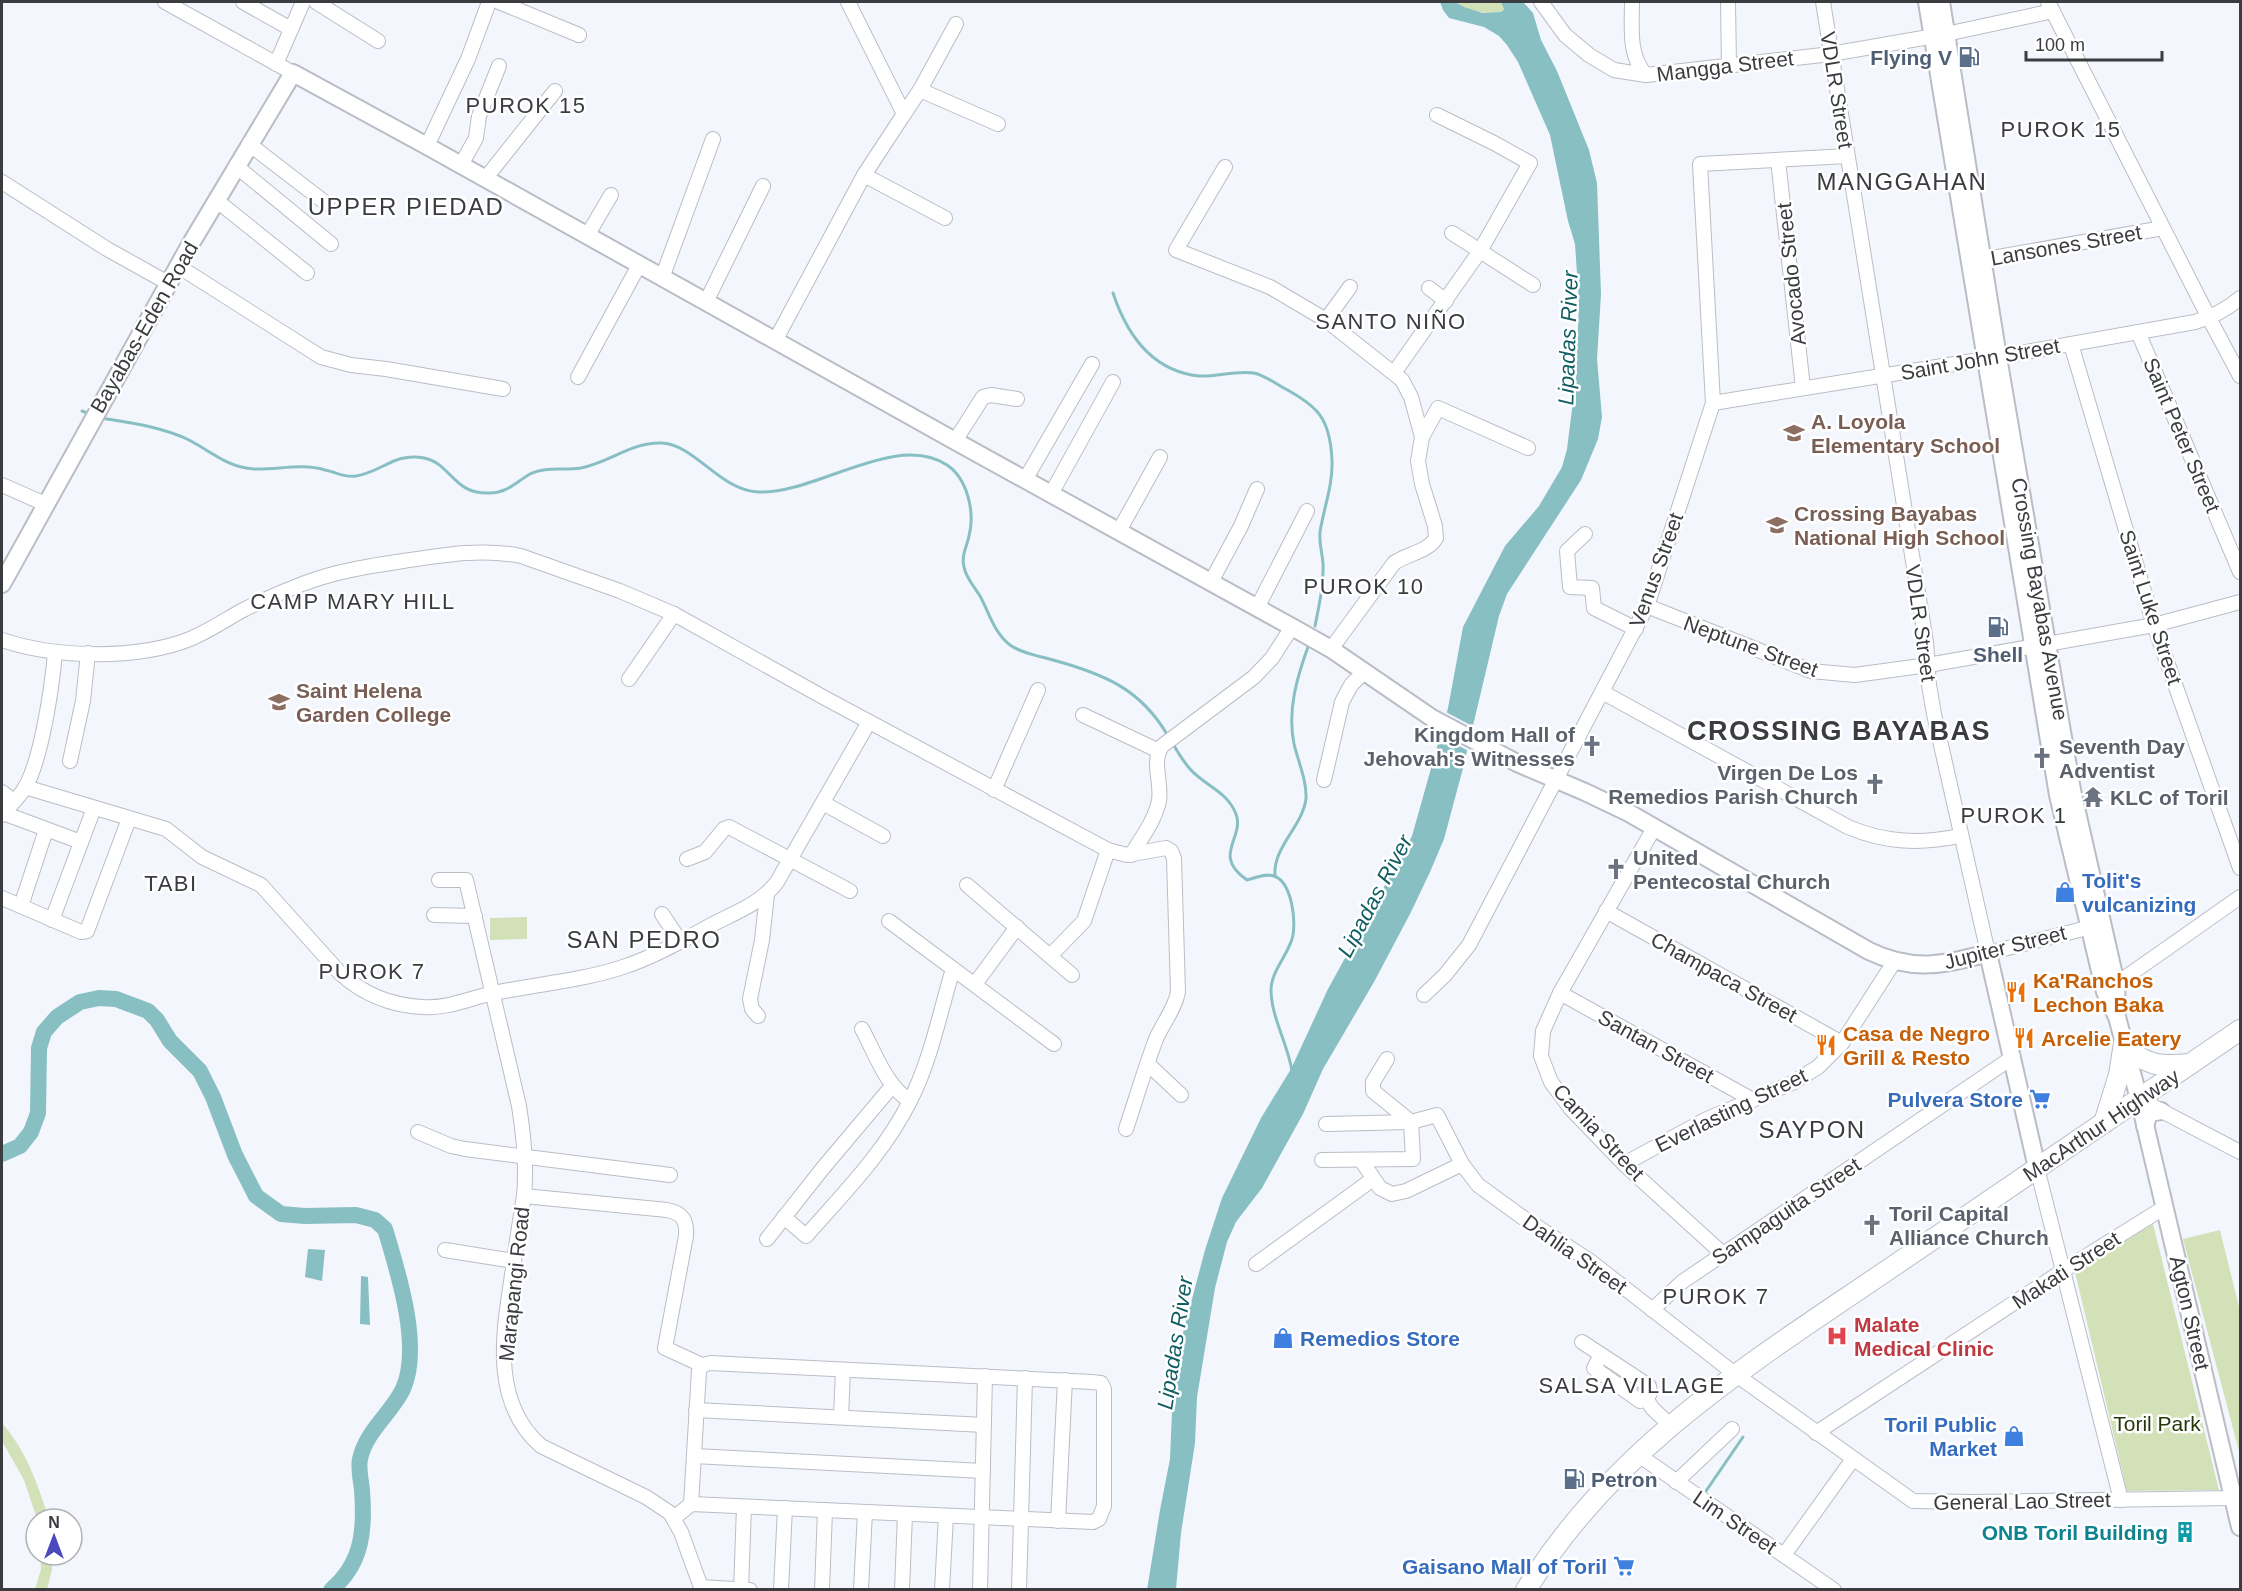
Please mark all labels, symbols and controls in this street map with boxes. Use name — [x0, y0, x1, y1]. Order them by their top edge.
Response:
scale bar — [2026, 24, 2162, 62]
street label: VDLR Street — [1816, 30, 1858, 150]
text: 100 m — [2035, 35, 2085, 55]
fuel station icon: Flying V — [1957, 45, 1981, 69]
street label: Mangga Street — [1655, 46, 1795, 86]
place label: Flying V — [1870, 46, 1952, 69]
district label: PUROK 15 — [466, 93, 586, 118]
district label: PUROK 15 — [2001, 117, 2121, 142]
district label: MANGGAHAN — [1817, 168, 1987, 195]
district label: UPPER PIEDAD — [308, 193, 504, 220]
street label: Avocado Street — [1772, 201, 1810, 346]
street label: Lansones Street — [1989, 220, 2143, 270]
street label: Bayabas-Eden Road — [86, 237, 202, 417]
water label: Lipadas River — [1553, 269, 1583, 406]
district label: SANTO NIÑO — [1315, 309, 1467, 334]
street label: Saint John Street — [1899, 334, 2061, 384]
street label: Saint Peter Street — [2139, 354, 2225, 516]
place label: A. Loyola Elementary School — [1811, 410, 2000, 457]
school or university icon: A. Loyola Elementary School — [1782, 421, 1806, 445]
street label: Crossing Bayabas Avenue — [2007, 476, 2073, 722]
place label: Crossing Bayabas National High School — [1794, 502, 2005, 549]
street label: Venus Street — [1625, 509, 1687, 630]
school or university icon: Crossing Bayabas National High School — [1765, 513, 1789, 537]
street label: Saint Luke Street — [2115, 527, 2187, 687]
street label: VDLR Street — [1901, 563, 1941, 683]
district label: PUROK 10 — [1304, 574, 1424, 599]
district label: CAMP MARY HILL — [250, 589, 456, 614]
street label: Neptune Street — [1681, 611, 1821, 681]
fuel station icon: Shell — [1986, 615, 2010, 639]
place label: Shell — [1973, 643, 2023, 666]
place label: Saint Helena Garden College — [296, 679, 451, 726]
school or university icon: Saint Helena Garden College — [267, 690, 291, 714]
district label: CROSSING BAYABAS — [1687, 716, 1991, 746]
place label: Kingdom Hall of Jehovah's Witnesses — [1364, 723, 1576, 770]
church icon: Kingdom Hall of Jehovah's Witnesses — [1580, 734, 1604, 758]
place label: Seventh Day Adventist — [2059, 735, 2185, 782]
church icon: Seventh Day Adventist — [2030, 746, 2054, 770]
place label: Virgen De Los Remedios Parish Church — [1608, 761, 1858, 808]
church icon: Virgen De Los Remedios Parish Church — [1863, 772, 1887, 796]
temple icon: KLC of Toril — [2081, 785, 2105, 809]
place label: KLC of Toril — [2110, 786, 2229, 809]
district label: PUROK 1 — [1960, 803, 2068, 828]
water label: Lipadas River — [1332, 829, 1418, 961]
place label: United Pentecostal Church — [1633, 846, 1830, 893]
church icon: United Pentecostal Church — [1604, 857, 1628, 881]
place label: Tolit's vulcanizing — [2082, 869, 2196, 916]
district label: TABI — [144, 871, 198, 896]
shop icon: Tolit's vulcanizing — [2053, 880, 2077, 904]
street label: Jupiter Street — [1942, 921, 2069, 973]
district label: SAN PEDRO — [567, 926, 721, 953]
street label: Champaca Street — [1647, 927, 1801, 1027]
district label: PUROK 7 — [318, 959, 426, 984]
place label: Ka'Ranchos Lechon Baka — [2033, 969, 2164, 1016]
restaurant icon: Ka'Ranchos Lechon Baka — [2004, 980, 2028, 1004]
street label: Santan Street — [1594, 1005, 1718, 1087]
place label: Casa de Negro Grill & Resto — [1843, 1022, 1990, 1069]
restaurant icon: Arcelie Eatery — [2012, 1026, 2036, 1050]
place label: Arcelie Eatery — [2041, 1027, 2181, 1050]
restaurant icon: Casa de Negro Grill & Resto — [1814, 1033, 1838, 1057]
street label: Everlasting Street — [1651, 1063, 1811, 1157]
street label: MacArthur Highway — [2019, 1064, 2184, 1186]
street label: Camia Street — [1549, 1079, 1649, 1185]
supermarket icon: Pulvera Store — [2028, 1087, 2052, 1111]
place label: Pulvera Store — [1888, 1088, 2023, 1111]
district label: SAYPON — [1758, 1116, 1866, 1143]
street label: Sampaguita Street — [1707, 1153, 1865, 1269]
place label: Toril Capital Alliance Church — [1889, 1202, 2049, 1249]
street label: Marapangi Road — [494, 1206, 534, 1362]
street label: Dahlia Street — [1519, 1210, 1631, 1298]
church icon: Toril Capital Alliance Church — [1860, 1213, 1884, 1237]
street label: Makati Street — [2008, 1227, 2124, 1313]
street label: Agton Street — [2166, 1254, 2214, 1373]
water label: Lipadas River — [1152, 1273, 1198, 1411]
district label: PUROK 7 — [1662, 1284, 1770, 1309]
place label: Malate Medical Clinic — [1854, 1313, 1994, 1360]
hospital icon: Malate Medical Clinic — [1825, 1324, 1849, 1348]
shop icon: Remedios Store — [1271, 1326, 1295, 1350]
place label: Remedios Store — [1300, 1327, 1460, 1350]
district label: SALSA VILLAGE — [1538, 1373, 1726, 1398]
park label: Toril Park — [2113, 1412, 2201, 1435]
place label: Toril Public Market — [1884, 1413, 1997, 1460]
shop icon: Toril Public Market — [2002, 1424, 2026, 1448]
fuel station icon: Petron — [1562, 1467, 1586, 1491]
place label: Petron — [1591, 1468, 1658, 1491]
street label: Lim Street — [1689, 1486, 1781, 1558]
street label: General Lao Street — [1933, 1488, 2111, 1514]
north arrow — [24, 1507, 84, 1567]
text: N — [48, 1514, 60, 1531]
building icon: ONB Toril Building — [2173, 1520, 2197, 1544]
place label: ONB Toril Building — [1982, 1521, 2168, 1544]
supermarket icon: Gaisano Mall of Toril — [1612, 1554, 1636, 1578]
place label: Gaisano Mall of Toril — [1402, 1555, 1607, 1578]

